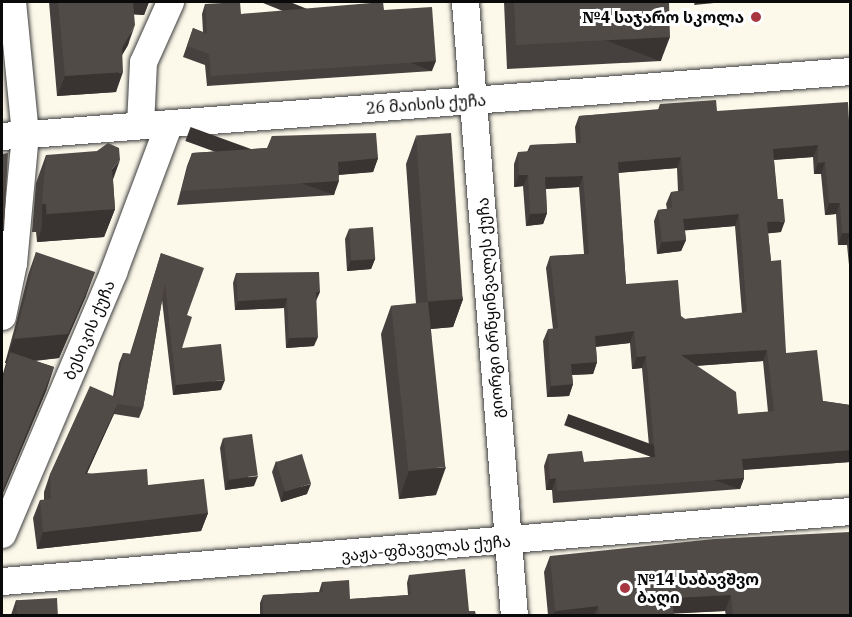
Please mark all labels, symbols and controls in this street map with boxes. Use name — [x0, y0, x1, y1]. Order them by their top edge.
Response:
place label: №4 საჯარო სკოლა — [582, 7, 744, 27]
marker: №4 საჯარო სკოლა — [749, 10, 763, 24]
street label: 26 მაისის ქუჩა — [365, 90, 487, 118]
street label: გიორგი ბრწყინვალეს ქუჩა — [473, 197, 507, 419]
street label: ბესიკის ქუჩა — [59, 277, 119, 383]
street label: ვაჟა-ფშაველას ქუჩა — [340, 531, 512, 565]
place label: №14 საბავშვო ბაღი — [637, 569, 759, 607]
marker: №14 საბავშვო ბაღი — [618, 581, 632, 595]

